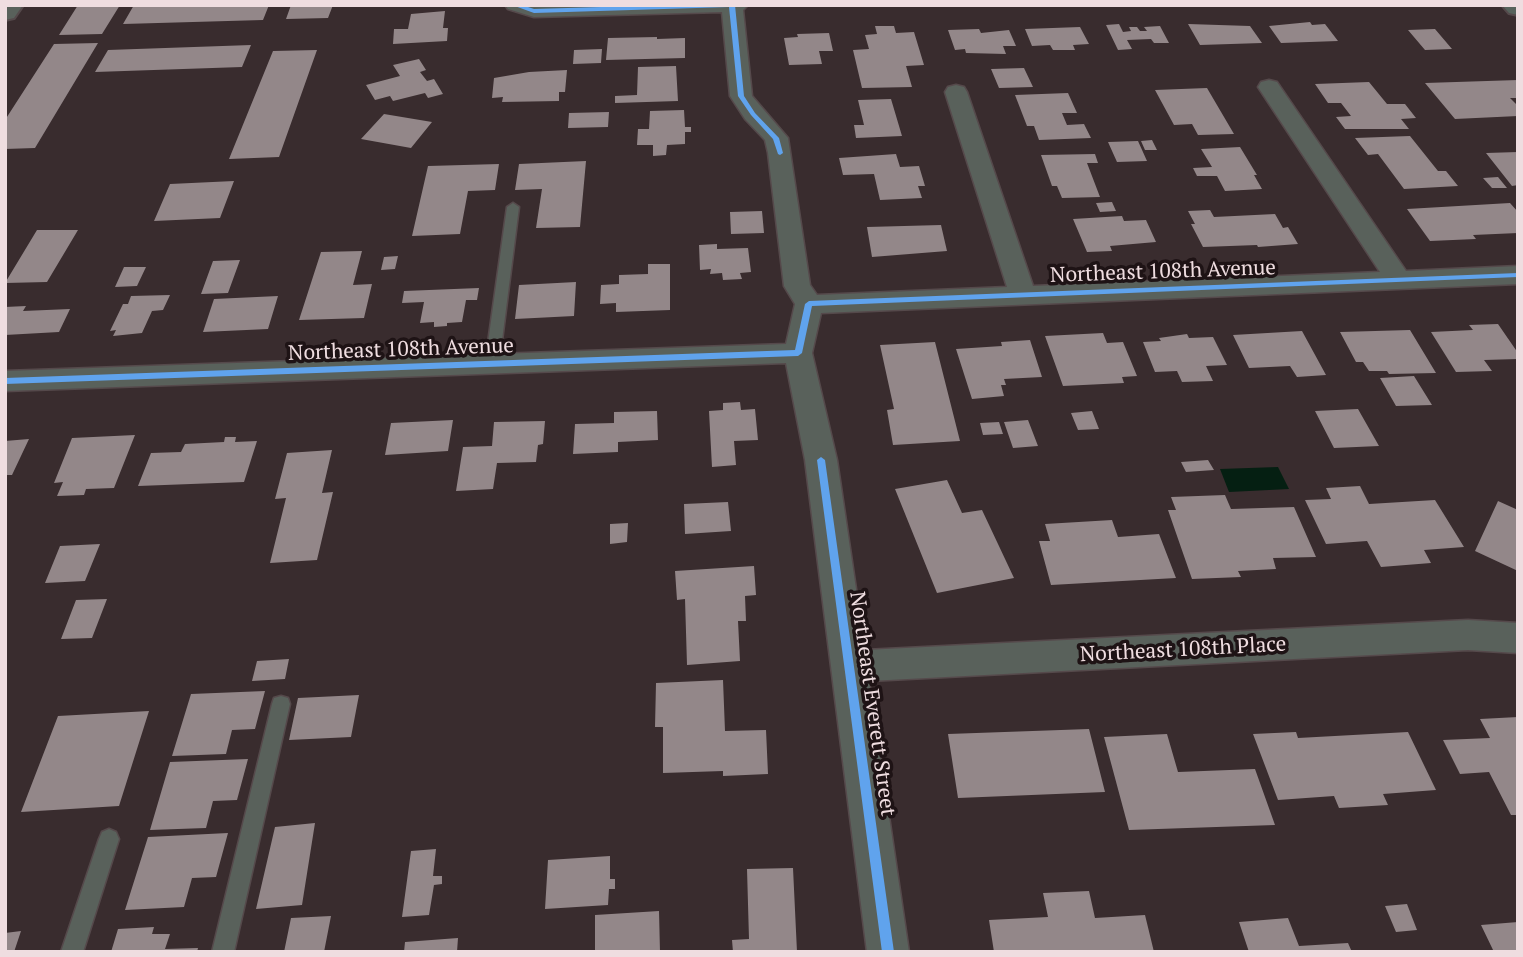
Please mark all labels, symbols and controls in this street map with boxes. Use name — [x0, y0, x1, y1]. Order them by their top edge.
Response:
street label: Northeast 108th Avenue — [1050, 255, 1276, 289]
street label: Northeast 108th Avenue — [288, 333, 514, 367]
street label: Northeast Everett Street — [844, 590, 900, 818]
street label: Northeast 108th Place — [1079, 632, 1287, 668]

